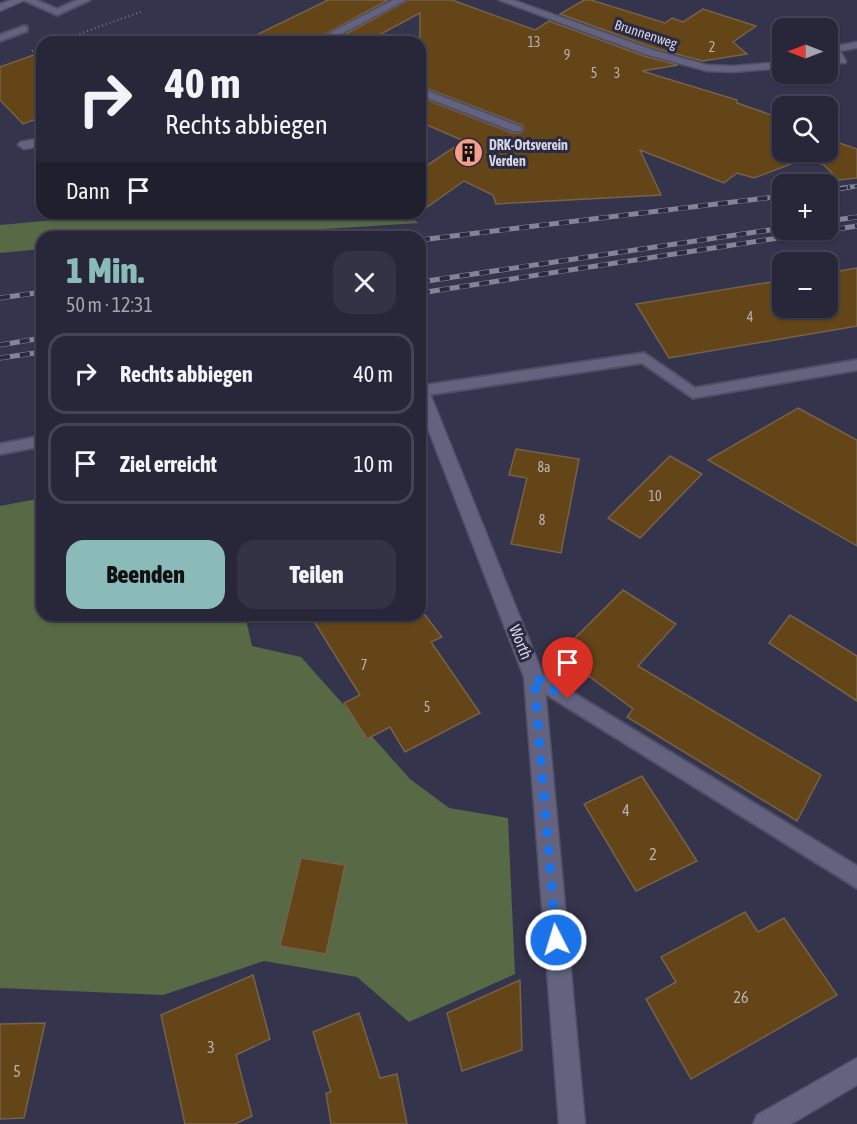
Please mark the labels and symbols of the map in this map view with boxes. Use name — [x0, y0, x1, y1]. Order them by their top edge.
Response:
street label: Brunnenweg — [613, 16, 679, 52]
north arrow — [772, 18, 838, 84]
house number: 13 — [527, 34, 541, 50]
house number: 2 — [709, 39, 715, 55]
house number: 9 — [564, 47, 570, 63]
house number: 5 — [591, 65, 597, 81]
house number: 3 — [614, 65, 620, 81]
building icon: DRK-Ortsverein Verden — [452, 137, 484, 169]
place label: DRK-Ortsverein Verden — [488, 137, 568, 169]
house number: 4 — [747, 309, 754, 325]
house number: 8a — [537, 459, 551, 475]
house number: 10 — [648, 488, 662, 504]
house number: 8 — [539, 512, 546, 528]
street label: Worth — [506, 622, 536, 662]
pin — [542, 637, 593, 699]
house number: 7 — [361, 657, 367, 673]
house number: 5 — [424, 699, 430, 715]
house number: 4 — [622, 801, 630, 819]
house number: 2 — [649, 845, 657, 863]
position arrow — [524, 908, 588, 972]
house number: 26 — [733, 988, 749, 1006]
house number: 3 — [207, 1038, 215, 1056]
house number: 5 — [13, 1062, 21, 1080]

